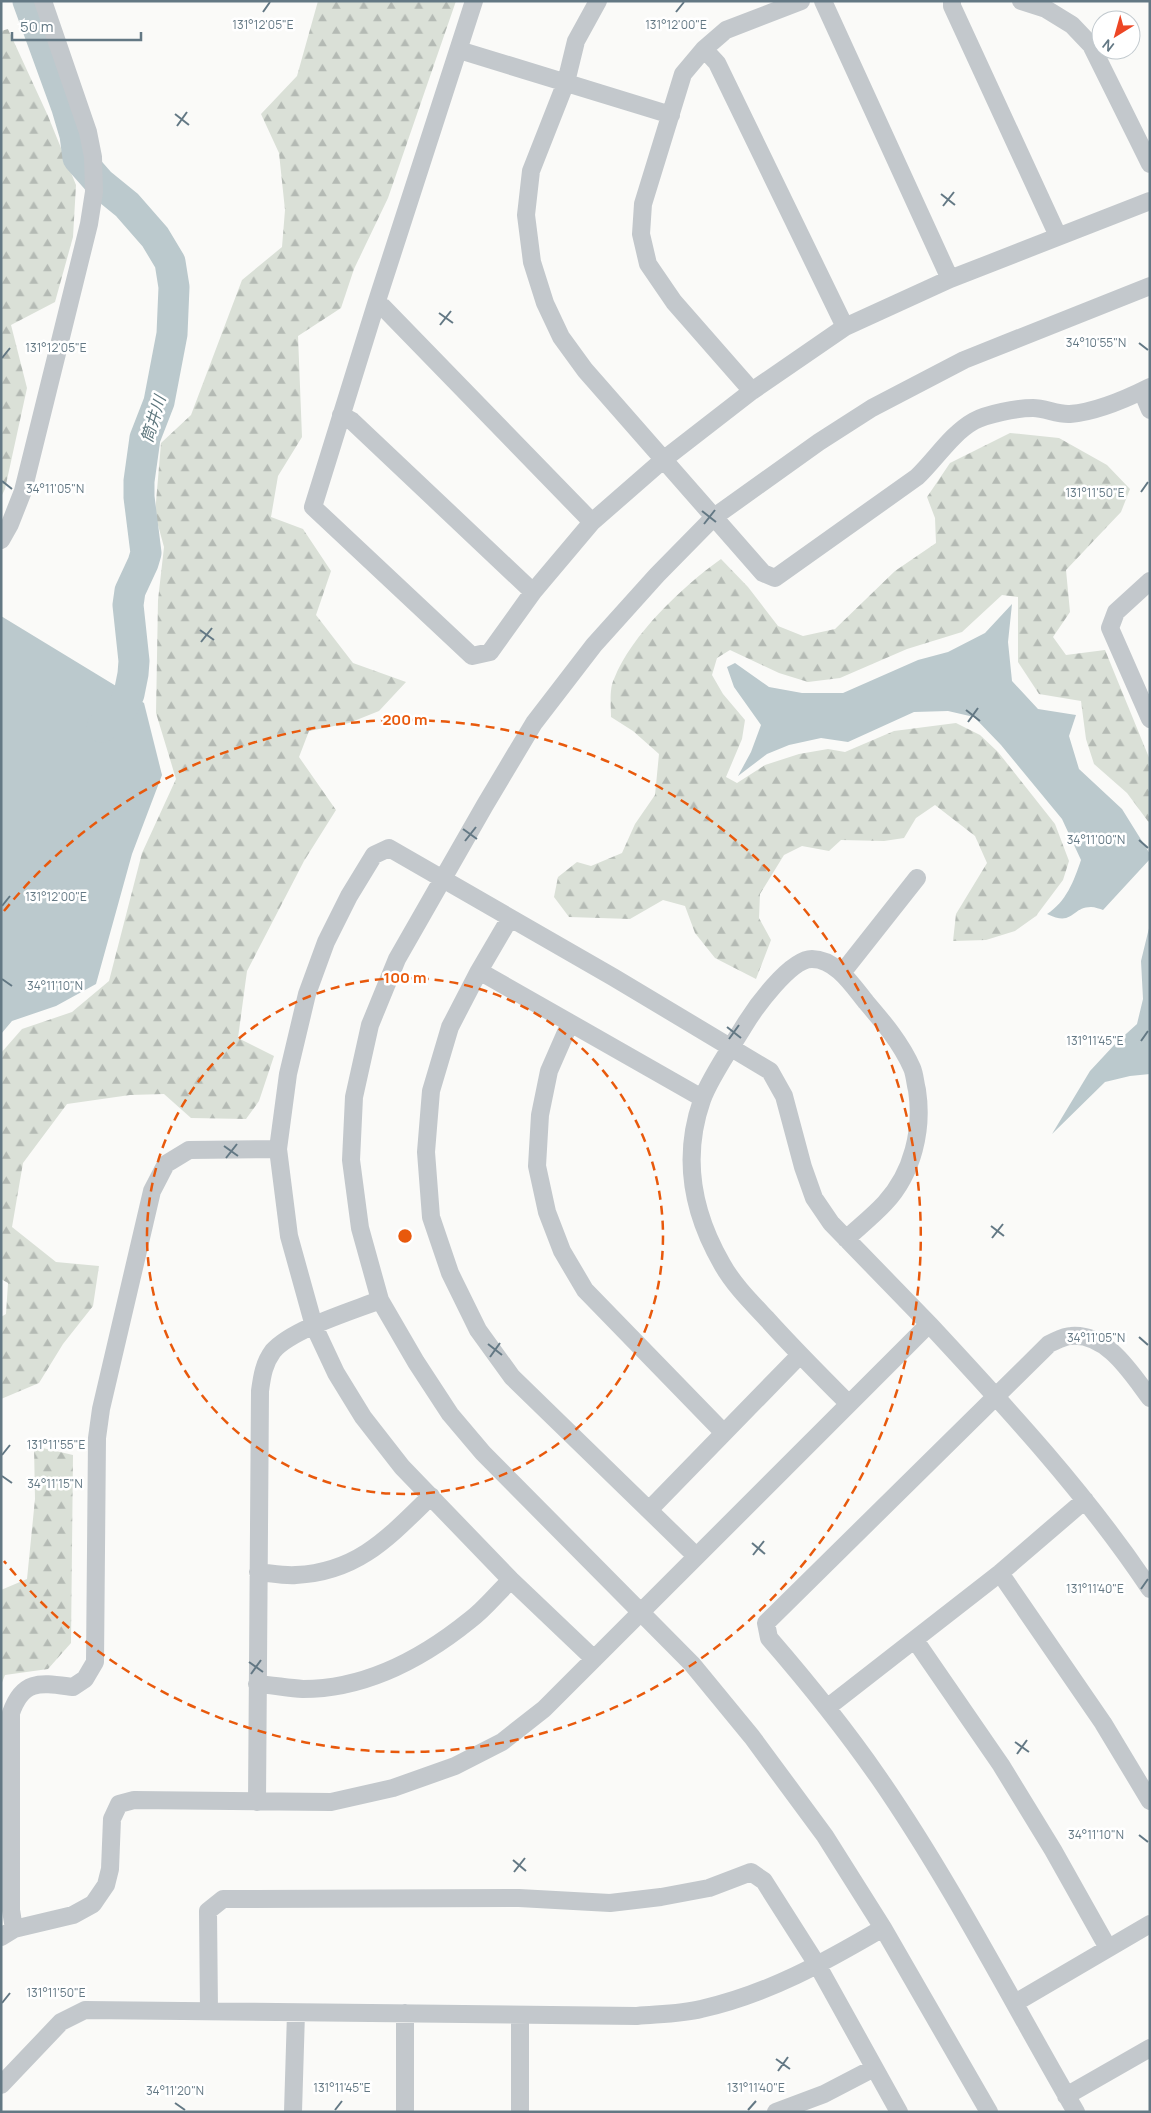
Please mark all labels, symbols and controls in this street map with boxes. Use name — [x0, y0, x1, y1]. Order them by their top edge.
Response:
scale bar — [12, 10, 141, 42]
north arrow — [1091, 10, 1141, 60]
text: 50 m — [20, 16, 54, 37]
text: 131°12'05"E — [232, 16, 294, 33]
text: 131°12'00"E — [645, 16, 707, 33]
text: N — [1098, 35, 1118, 56]
text: 34°10'55"N — [1066, 334, 1126, 351]
text: 131°12'05"E — [25, 339, 87, 356]
water label: 筒井川 — [135, 391, 171, 445]
text: 34°11'05"N — [26, 480, 84, 497]
text: 131°11'50"E — [1065, 484, 1125, 501]
text: 200 m — [382, 709, 428, 730]
text: 34°11'00"N — [1067, 831, 1125, 848]
text: 131°12'00"E — [25, 888, 87, 905]
text: 100 m — [384, 967, 426, 988]
text: 34°11'10"N — [27, 977, 83, 994]
text: 131°11'45"E — [1066, 1032, 1124, 1049]
centre of rings — [396, 1227, 414, 1245]
text: 34°11'05"N — [1067, 1329, 1125, 1346]
text: 131°11'55"E — [27, 1436, 86, 1453]
text: 34°11'15"N — [27, 1475, 83, 1492]
text: 131°11'40"E — [1066, 1580, 1124, 1597]
text: 34°11'10"N — [1068, 1826, 1124, 1843]
text: 131°11'50"E — [26, 1984, 86, 2001]
text: 131°11'45"E — [313, 2079, 371, 2096]
text: 131°11'40"E — [727, 2079, 785, 2096]
text: 34°11'20"N — [146, 2082, 204, 2099]

